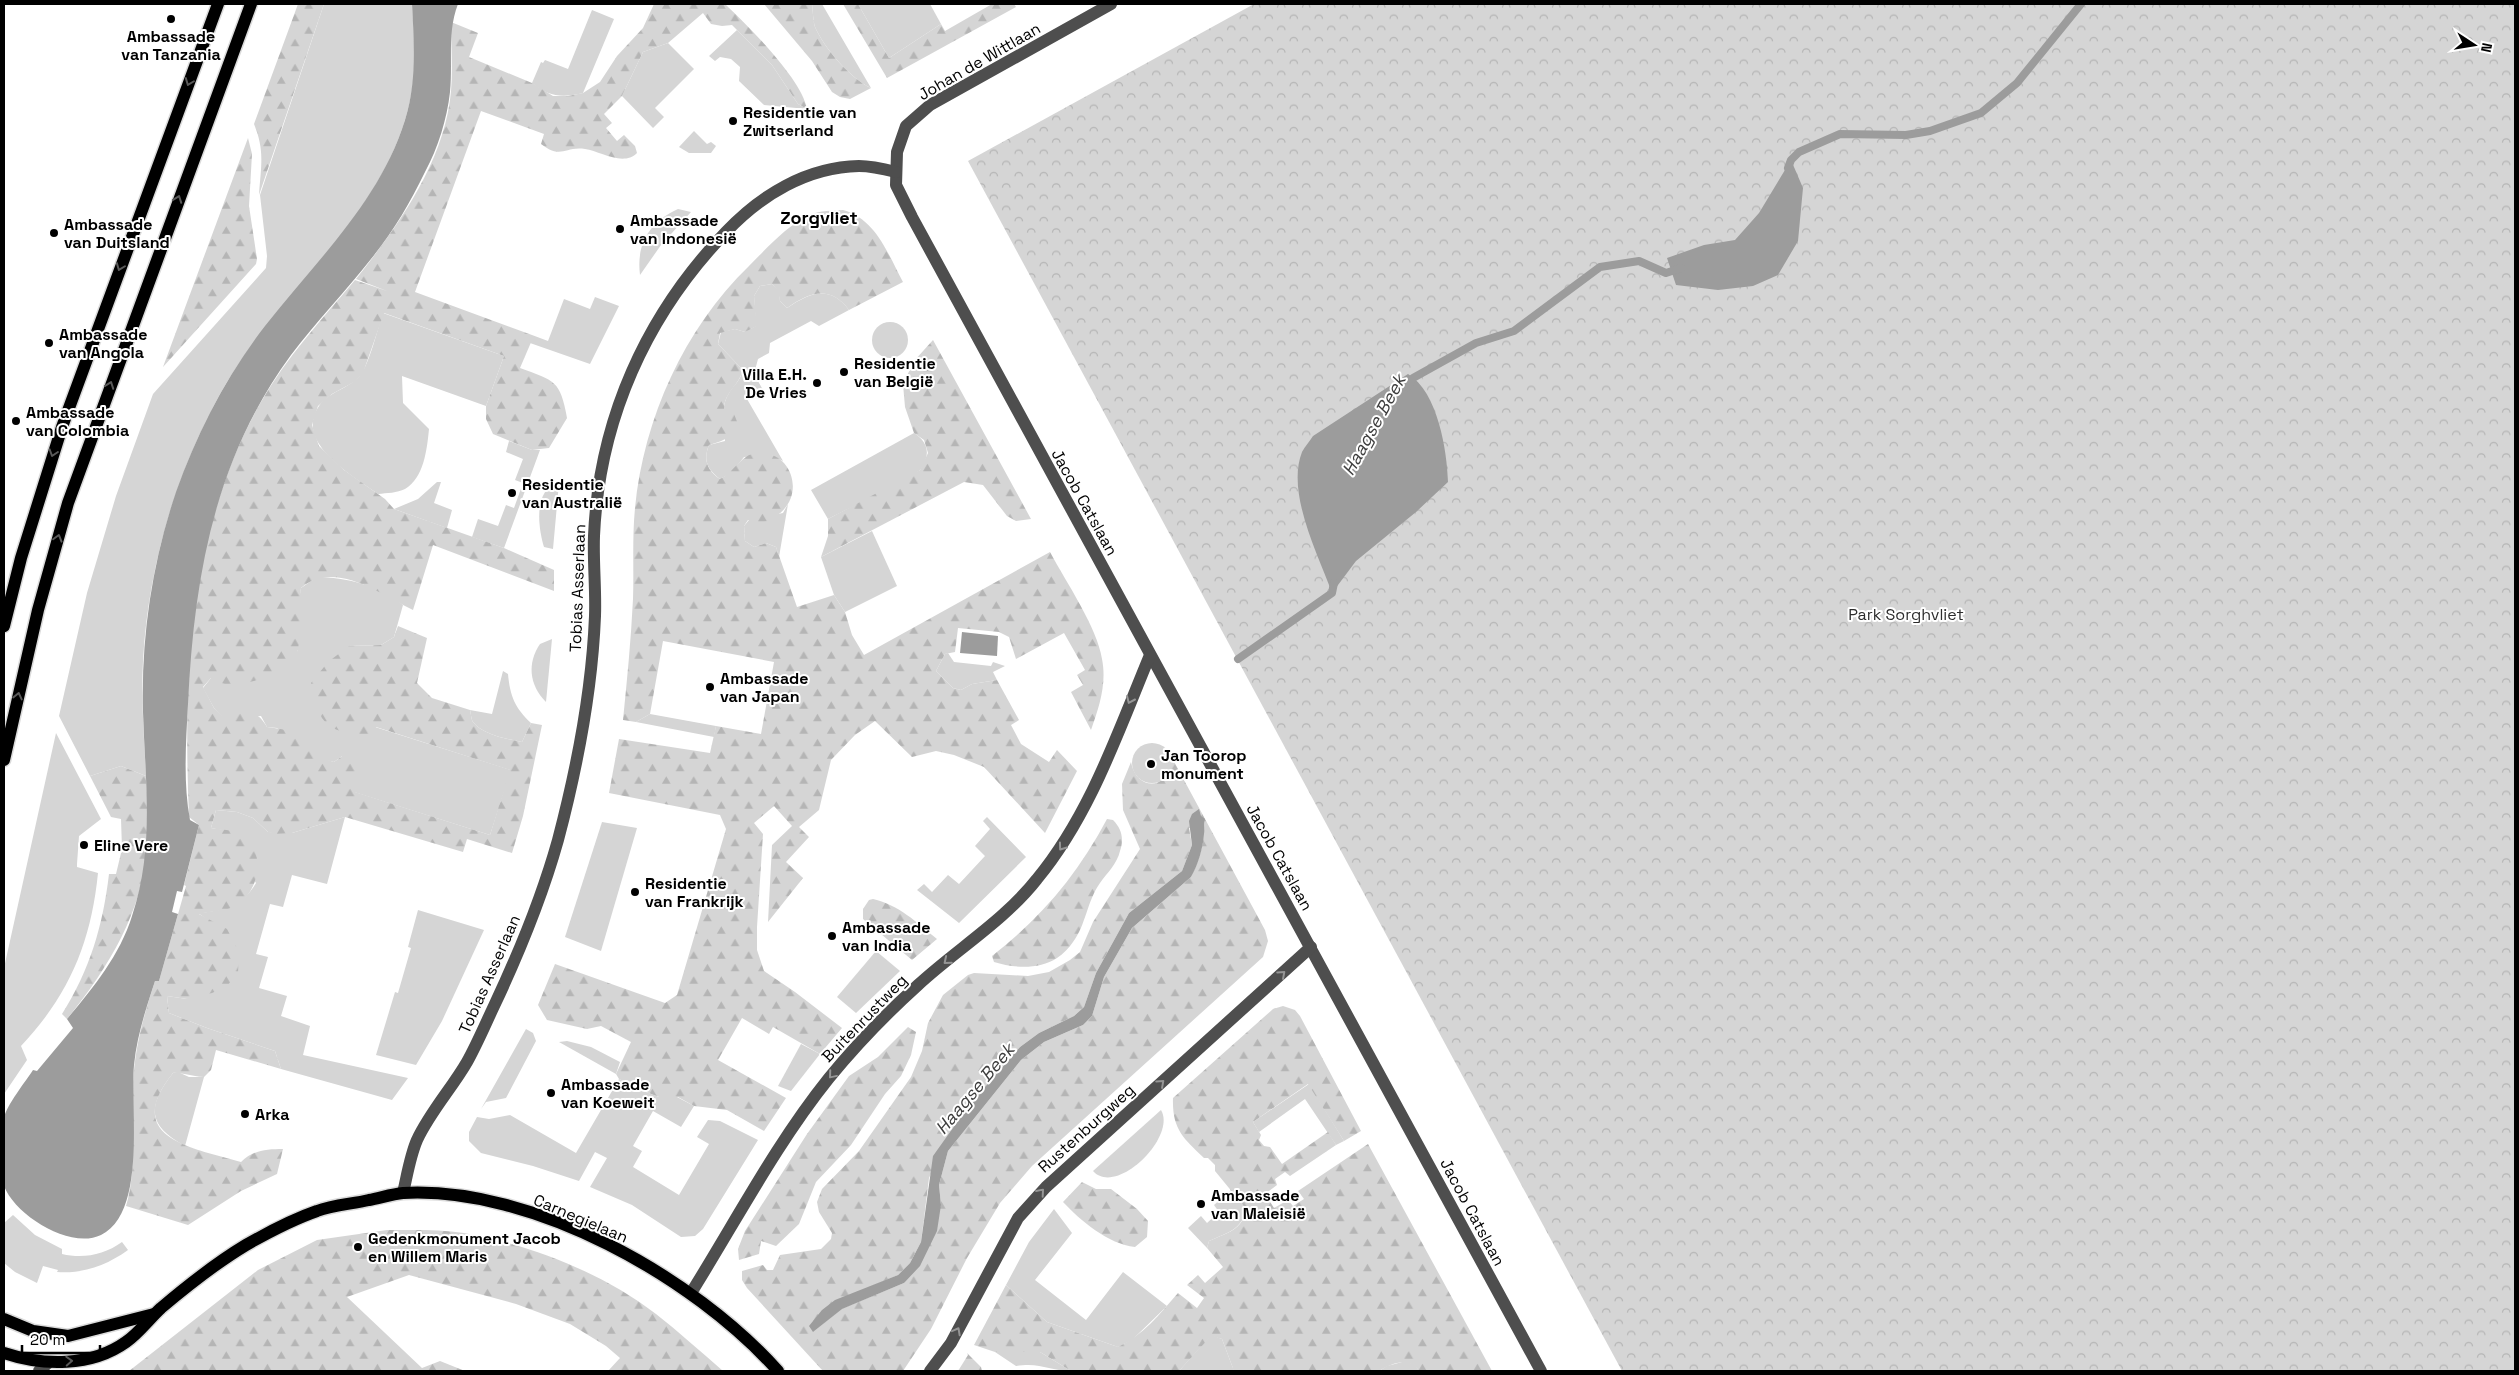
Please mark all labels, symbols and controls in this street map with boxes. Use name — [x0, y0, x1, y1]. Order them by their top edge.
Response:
marker: Ambassade van Tanzania — [165, 13, 177, 25]
street label: Johan de Wittlaan — [914, 18, 1044, 105]
north arrow — [2449, 20, 2499, 70]
place label: Ambassade van Tanzania — [121, 26, 221, 65]
text: N — [2477, 41, 2496, 54]
one-way arrow — [185, 77, 195, 86]
place label: Residentie van Zwitserland — [743, 102, 857, 141]
marker: Residentie van Zwitserland — [727, 115, 739, 127]
one-way arrow — [172, 195, 182, 204]
district label: Zorgvliet — [780, 206, 858, 229]
place label: Ambassade van Indonesië — [630, 210, 737, 249]
place label: Ambassade van Duitsland — [64, 214, 170, 253]
marker: Ambassade van Indonesië — [614, 223, 626, 235]
marker: Ambassade van Duitsland — [48, 227, 60, 239]
one-way arrow — [116, 262, 126, 271]
place label: Ambassade van Angola — [59, 324, 147, 363]
marker: Ambassade van Angola — [43, 337, 55, 349]
place label: Residentie van België — [854, 353, 936, 392]
place label: Villa E.H. De Vries — [742, 364, 807, 403]
marker: Residentie van België — [838, 366, 850, 378]
water label: Haagse Beek — [1336, 368, 1412, 479]
marker: Villa E.H. De Vries — [811, 377, 823, 389]
one-way arrow — [104, 381, 114, 389]
place label: Ambassade van Colombia — [26, 402, 129, 441]
marker: Ambassade van Colombia — [10, 415, 22, 427]
street label: Jacob Catslaan — [1047, 445, 1123, 559]
one-way arrow — [49, 448, 59, 457]
place label: Residentie van Australië — [522, 474, 622, 513]
marker: Residentie van Australië — [506, 487, 518, 499]
street label: Tobias Asserlaan — [565, 524, 590, 652]
one-way arrow — [52, 534, 63, 543]
park label: Park Sorghvliet — [1848, 604, 1964, 625]
place label: Ambassade van Japan — [720, 668, 808, 707]
marker: Ambassade van Japan — [704, 681, 716, 693]
one-way arrow — [12, 691, 23, 700]
one-way arrow — [1126, 695, 1137, 704]
place label: Jan Toorop monument — [1161, 745, 1246, 784]
marker: Jan Toorop monument — [1145, 758, 1157, 770]
street label: Jacob Catslaan — [1242, 800, 1318, 914]
place label: Eline Vere — [94, 835, 168, 856]
marker: Eline Vere — [78, 839, 90, 851]
one-way arrow — [1059, 841, 1068, 851]
place label: Residentie van Frankrijk — [645, 873, 743, 912]
marker: Residentie van Frankrijk — [629, 886, 641, 898]
street label: Tobias Asserlaan — [454, 911, 525, 1037]
place label: Ambassade van India — [842, 917, 930, 956]
marker: Ambassade van India — [826, 930, 838, 942]
one-way arrow — [944, 955, 953, 963]
street label: Buitenrustweg — [817, 970, 912, 1067]
one-way arrow — [1276, 971, 1285, 980]
water label: Haagse Beek — [930, 1037, 1021, 1139]
one-way arrow — [829, 1069, 838, 1078]
place label: Ambassade van Koeweit — [561, 1074, 655, 1113]
street label: Rustenburgweg — [1034, 1079, 1139, 1177]
one-way arrow — [1155, 1080, 1164, 1089]
marker: Ambassade van Koeweit — [545, 1087, 557, 1099]
place label: Arka — [255, 1104, 290, 1125]
marker: Arka — [239, 1108, 251, 1120]
street label: Jacob Catslaan — [1435, 1155, 1510, 1270]
place label: Ambassade van Maleisië — [1211, 1185, 1306, 1224]
street label: Carnegielaan — [530, 1189, 631, 1248]
one-way arrow — [1035, 1189, 1044, 1198]
marker: Ambassade van Maleisië — [1195, 1198, 1207, 1210]
place label: Gedenkmonument Jacob en Willem Maris — [368, 1228, 561, 1267]
marker: Gedenkmonument Jacob en Willem Maris — [352, 1241, 364, 1253]
scale bar — [22, 1322, 100, 1354]
one-way arrow — [951, 1327, 961, 1336]
text: 20 m — [30, 1330, 65, 1349]
one-way arrow — [65, 1356, 73, 1367]

